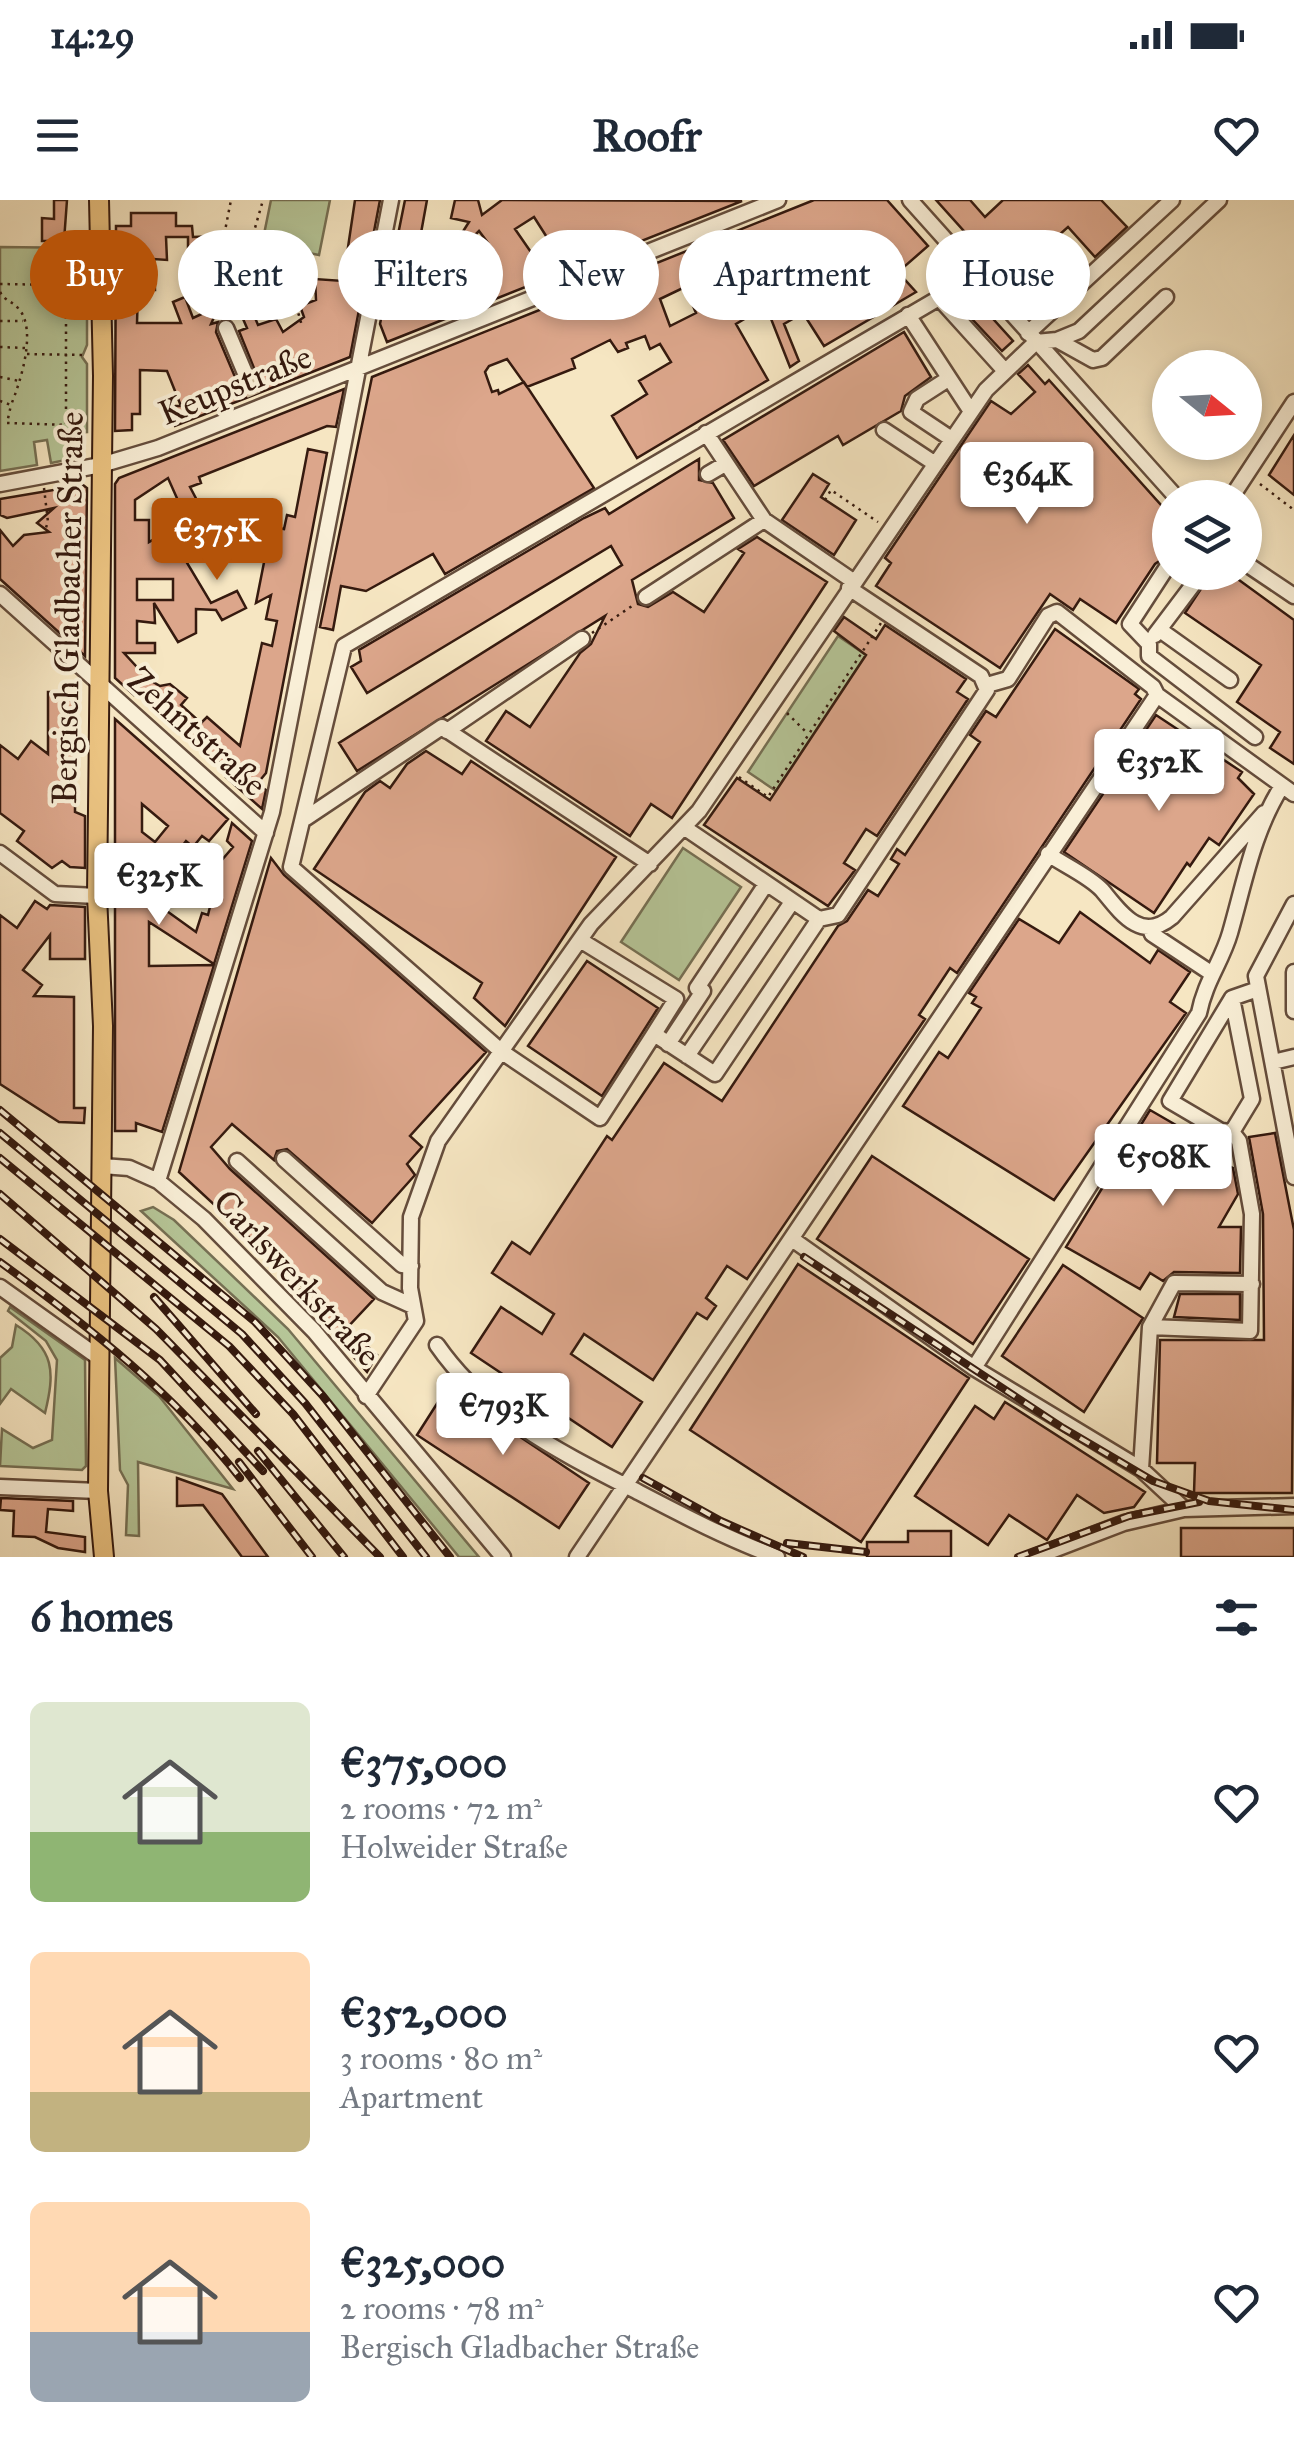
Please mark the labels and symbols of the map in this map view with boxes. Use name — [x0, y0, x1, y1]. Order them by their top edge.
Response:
street label: Keupstraße — [152, 335, 318, 435]
north arrow — [1152, 350, 1262, 460]
street label: Bergisch Gladbacher Straße — [43, 411, 93, 805]
pin: €364K — [957, 442, 1097, 527]
pin: €375K — [147, 498, 287, 583]
street label: Zehntstraße — [118, 658, 276, 806]
pin: €352K — [1089, 729, 1229, 814]
pin: €325K — [89, 843, 229, 928]
pin: €508K — [1093, 1124, 1233, 1209]
street label: Carlswerkstraße — [204, 1181, 390, 1375]
pin: €793K — [433, 1373, 573, 1458]

